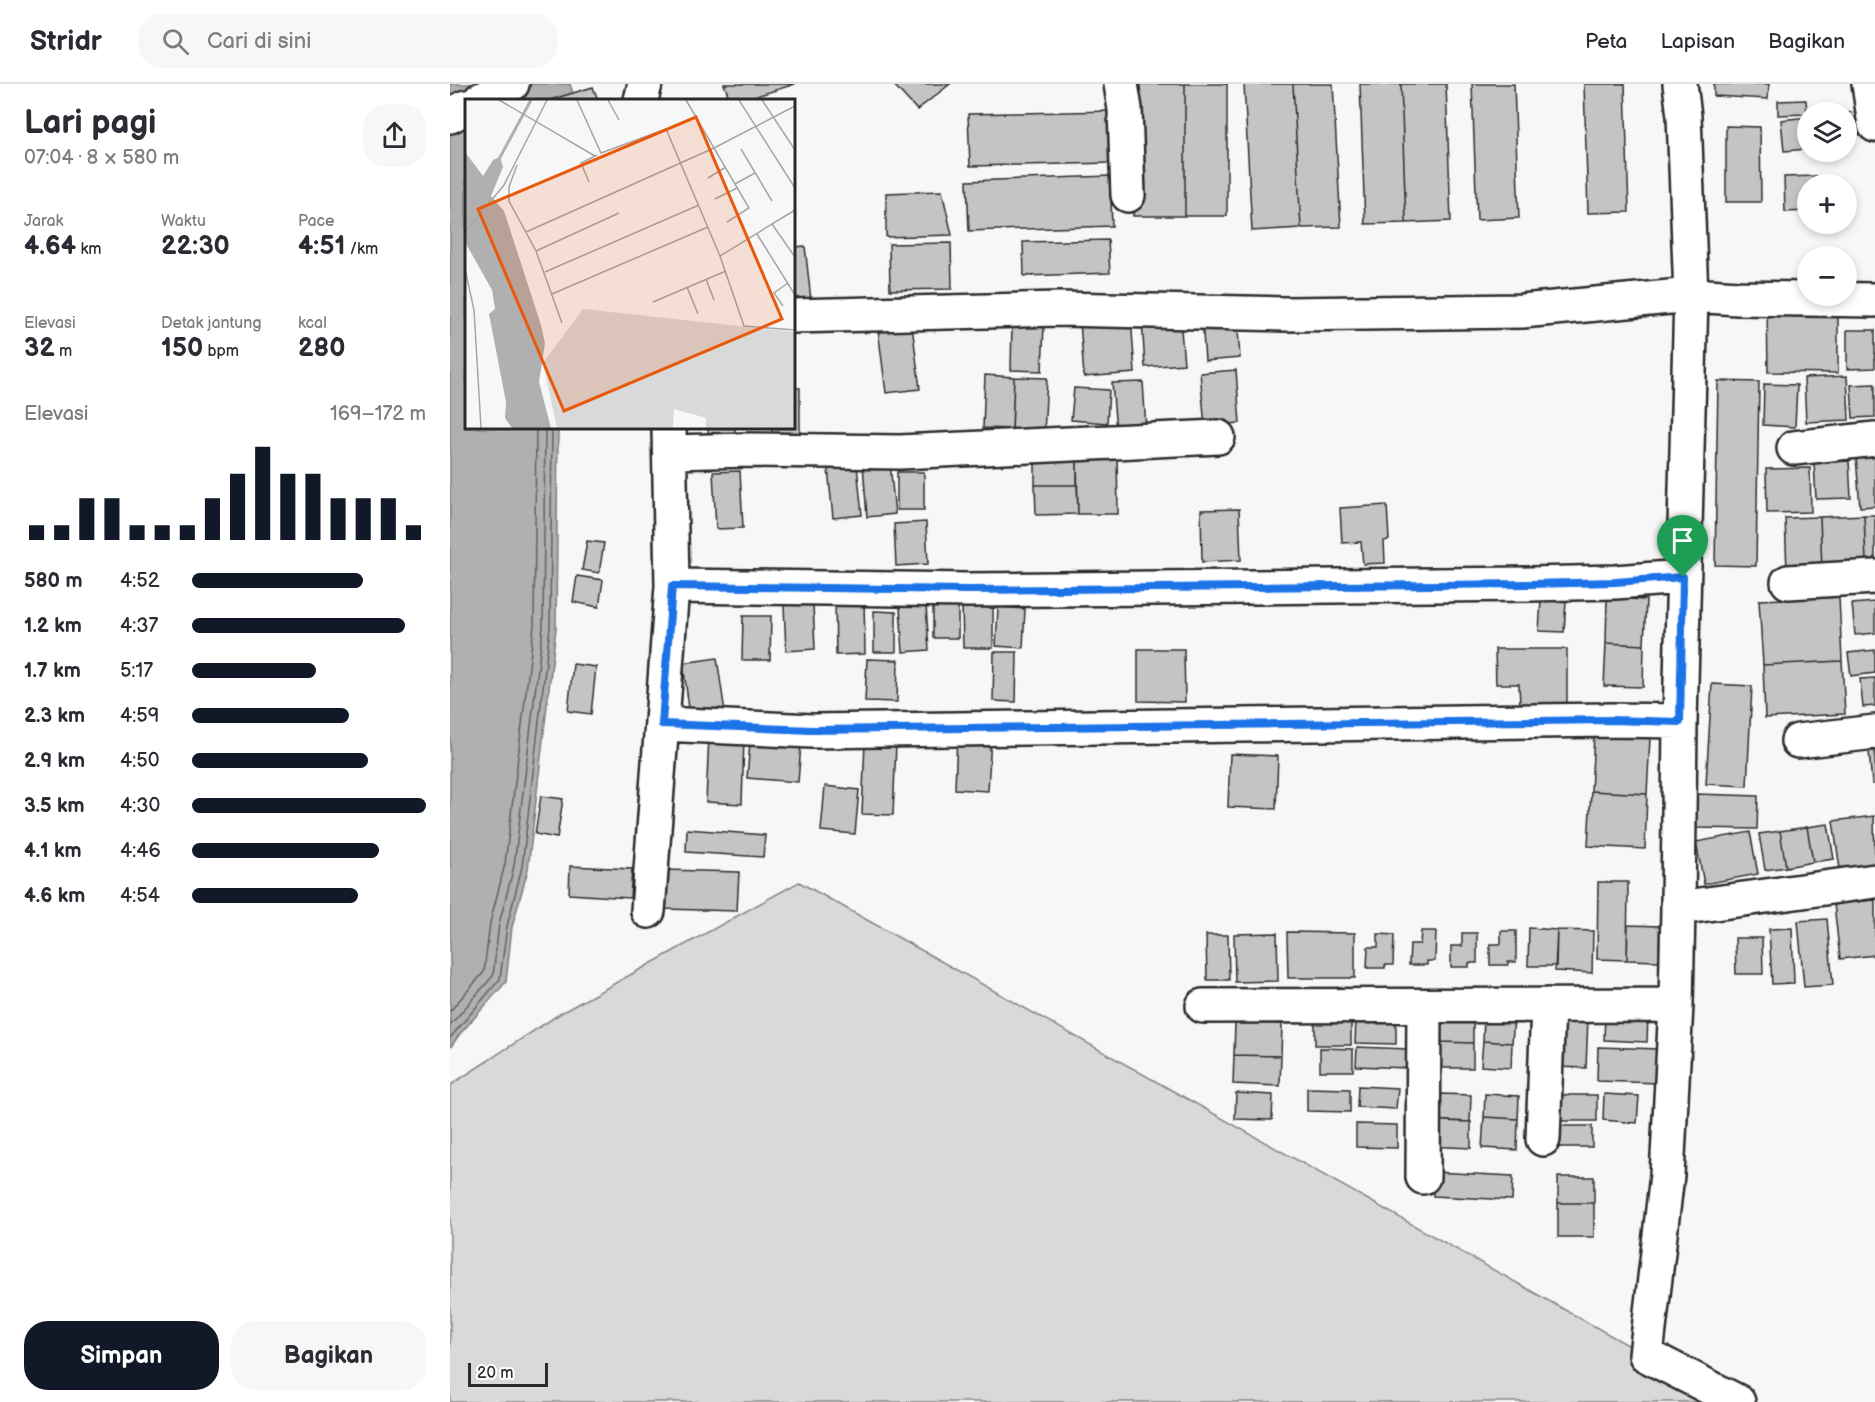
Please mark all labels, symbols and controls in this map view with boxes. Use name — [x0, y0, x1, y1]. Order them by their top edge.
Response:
search box — [138, 14, 558, 68]
text: Stridr — [30, 25, 102, 58]
icon: search — [159, 25, 192, 58]
text: Cari di sini — [207, 28, 311, 55]
text: Peta — [1585, 29, 1627, 54]
text: Lapisan — [1660, 29, 1735, 54]
text: Bagikan — [1768, 29, 1845, 54]
inset map — [465, 99, 795, 429]
map controls — [1797, 102, 1857, 306]
button: layers — [1797, 102, 1857, 162]
text: Lari pagi — [24, 103, 156, 143]
button: share — [363, 104, 426, 167]
text: 07:04 · 8 × 580 m — [24, 146, 179, 170]
button: + — [1797, 174, 1857, 234]
text: Jarak — [24, 212, 63, 231]
text: Waktu — [161, 212, 206, 231]
text: Pace — [298, 212, 334, 231]
text: 4.64 — [24, 231, 76, 262]
text: 22:30 — [161, 231, 230, 262]
text: 4:51 — [298, 231, 346, 262]
text: km — [76, 240, 102, 259]
text: /km — [346, 240, 378, 259]
button: − — [1797, 246, 1857, 306]
text: Elevasi — [24, 314, 76, 333]
text: Detak jantung — [161, 314, 261, 333]
text: kcal — [298, 314, 327, 333]
text: 32 — [24, 333, 55, 364]
text: 150 — [161, 333, 203, 364]
text: 280 — [298, 333, 345, 364]
text: m — [55, 342, 72, 361]
text: bpm — [203, 342, 239, 361]
text: Elevasi — [24, 402, 89, 426]
text: 169–172 m — [330, 402, 426, 426]
pin — [1657, 515, 1708, 577]
icon: arrive — [1666, 524, 1699, 557]
text: 580 m — [24, 569, 82, 593]
text: 4:52 — [120, 569, 160, 593]
text: 1.2 km — [24, 614, 82, 638]
text: 4:37 — [120, 614, 158, 638]
text: 1.7 km — [24, 659, 81, 683]
text: 5:17 — [120, 659, 153, 683]
text: 2.3 km — [24, 704, 85, 728]
text: 4:59 — [120, 704, 159, 728]
text: 2.9 km — [24, 749, 85, 773]
text: 4:50 — [120, 749, 159, 773]
text: 3.5 km — [24, 794, 85, 818]
text: 4:30 — [120, 794, 160, 818]
text: 4.1 km — [24, 839, 82, 863]
text: 4:46 — [120, 839, 161, 863]
text: 4.6 km — [24, 884, 85, 908]
text: 4:54 — [120, 884, 160, 908]
button: Simpan — [24, 1321, 219, 1390]
button: Bagikan — [231, 1321, 426, 1390]
scale bar — [468, 1360, 548, 1388]
text: 20 m — [477, 1364, 513, 1383]

